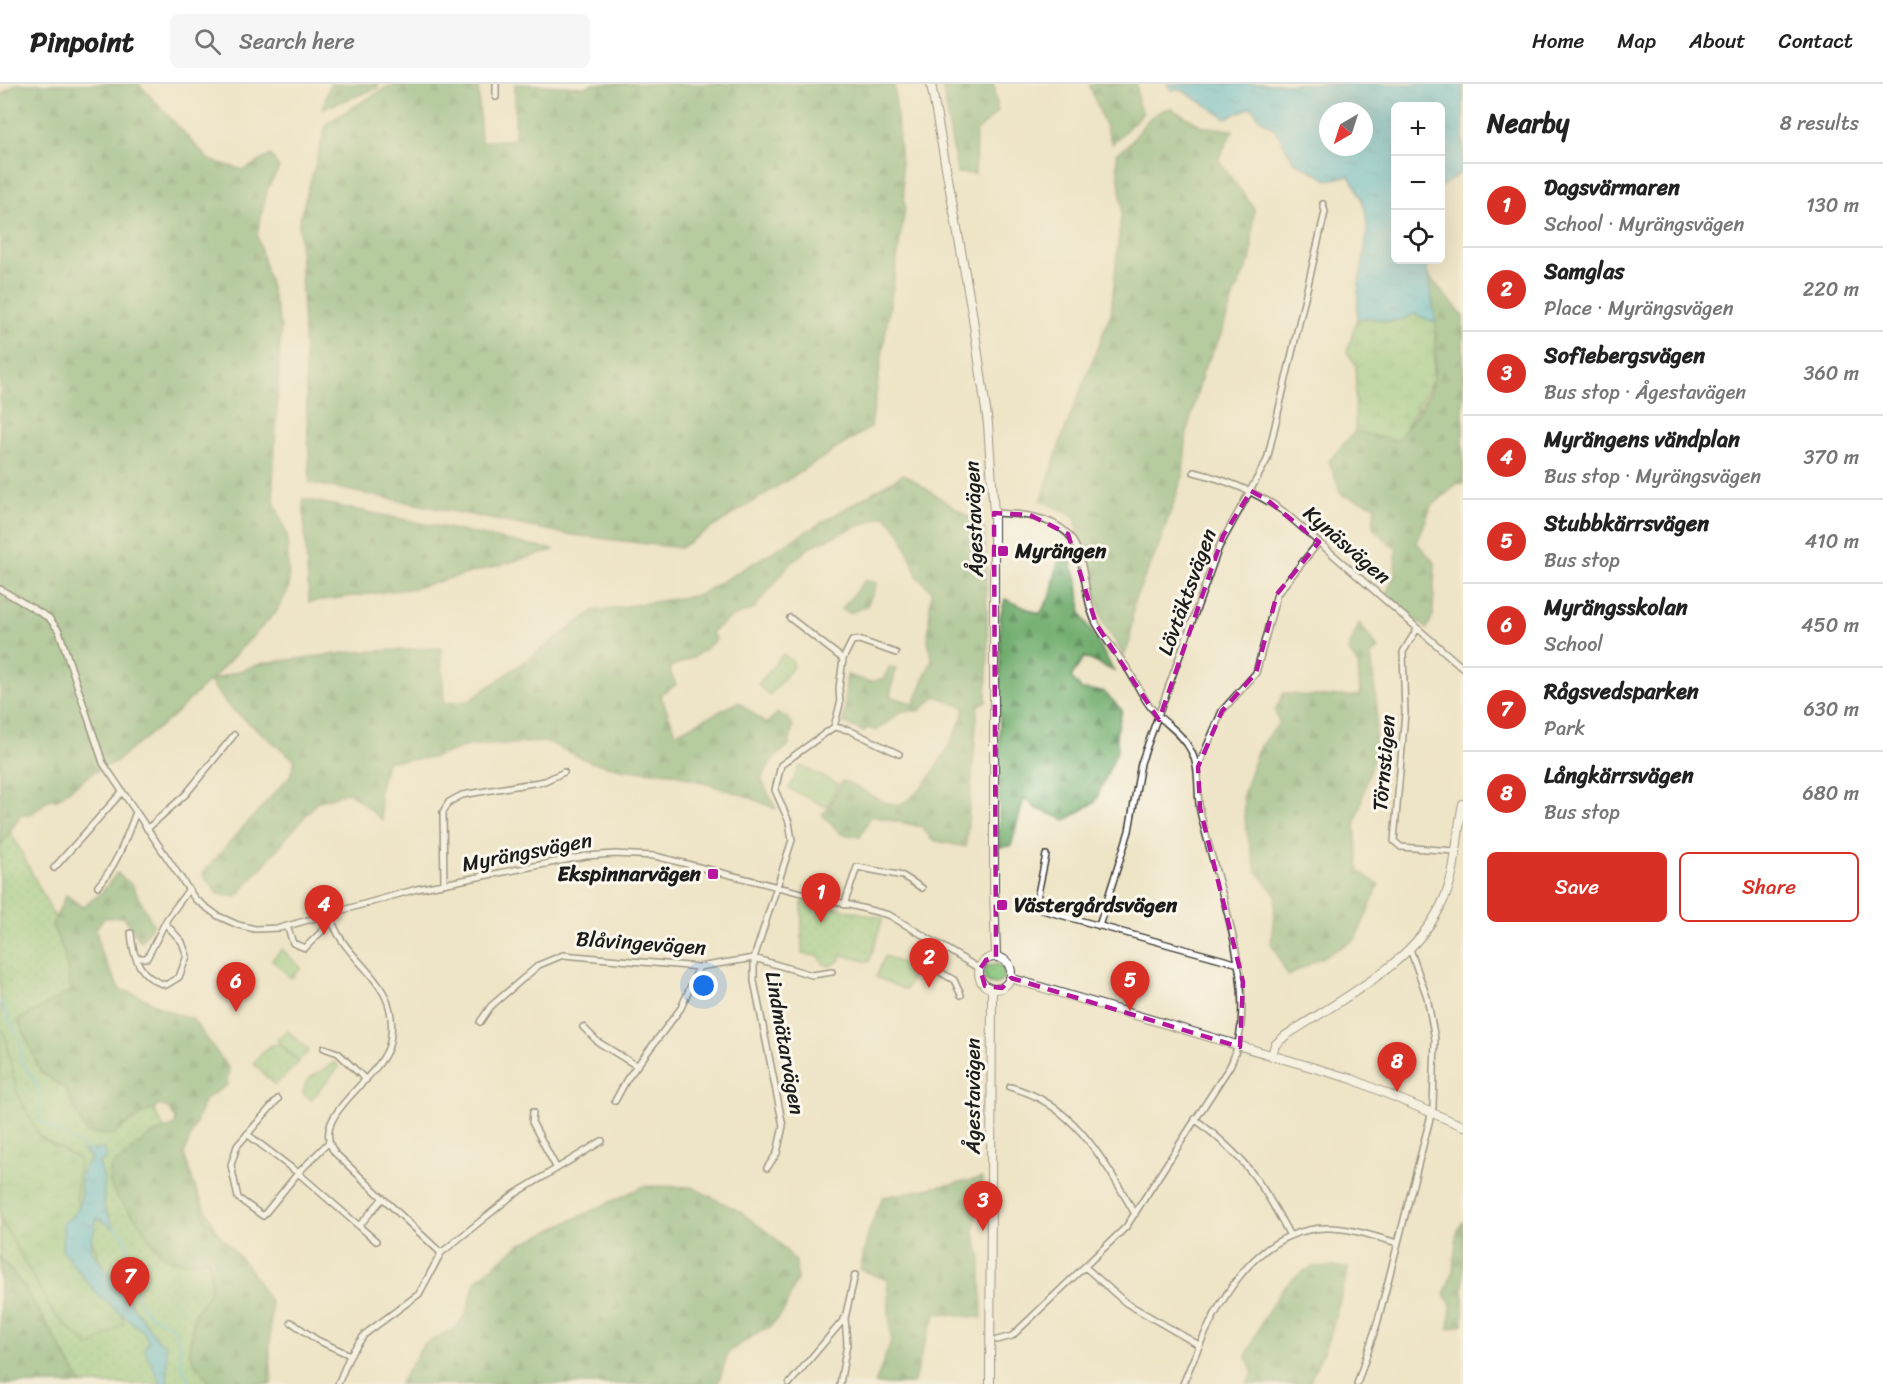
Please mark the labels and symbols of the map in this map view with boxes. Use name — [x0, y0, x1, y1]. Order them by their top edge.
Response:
north arrow — [1319, 102, 1373, 156]
street label: Ågestavägen — [953, 460, 995, 579]
street label: Kynäsvägen — [1294, 495, 1400, 595]
street label: Lövtäktsvägen — [1146, 523, 1228, 661]
place label: Myrängen — [1014, 532, 1107, 570]
marker: Myrängen — [996, 544, 1010, 558]
street label: Törnstigen — [1361, 713, 1407, 813]
street label: Myrängsvägen — [459, 821, 595, 883]
place label: Ekspinnarvägen — [557, 855, 702, 893]
marker: Ekspinnarvägen — [706, 867, 720, 881]
pin: 1 — [802, 874, 840, 923]
pin: 4 — [304, 886, 344, 935]
place label: Västergårdsvägen — [1014, 886, 1178, 924]
marker: Västergårdsvägen — [995, 898, 1009, 912]
street label: Blåvingevägen — [575, 919, 707, 967]
pin: 2 — [910, 938, 948, 988]
pin: 6 — [216, 962, 256, 1012]
pin: 5 — [1110, 962, 1150, 1011]
street label: Lindmätarvägen — [754, 968, 816, 1118]
your location — [689, 971, 718, 1000]
street label: Ågestavägen — [954, 1038, 992, 1155]
pin: 8 — [1378, 1042, 1416, 1092]
pin: 3 — [964, 1182, 1002, 1231]
pin: 7 — [110, 1258, 150, 1307]

